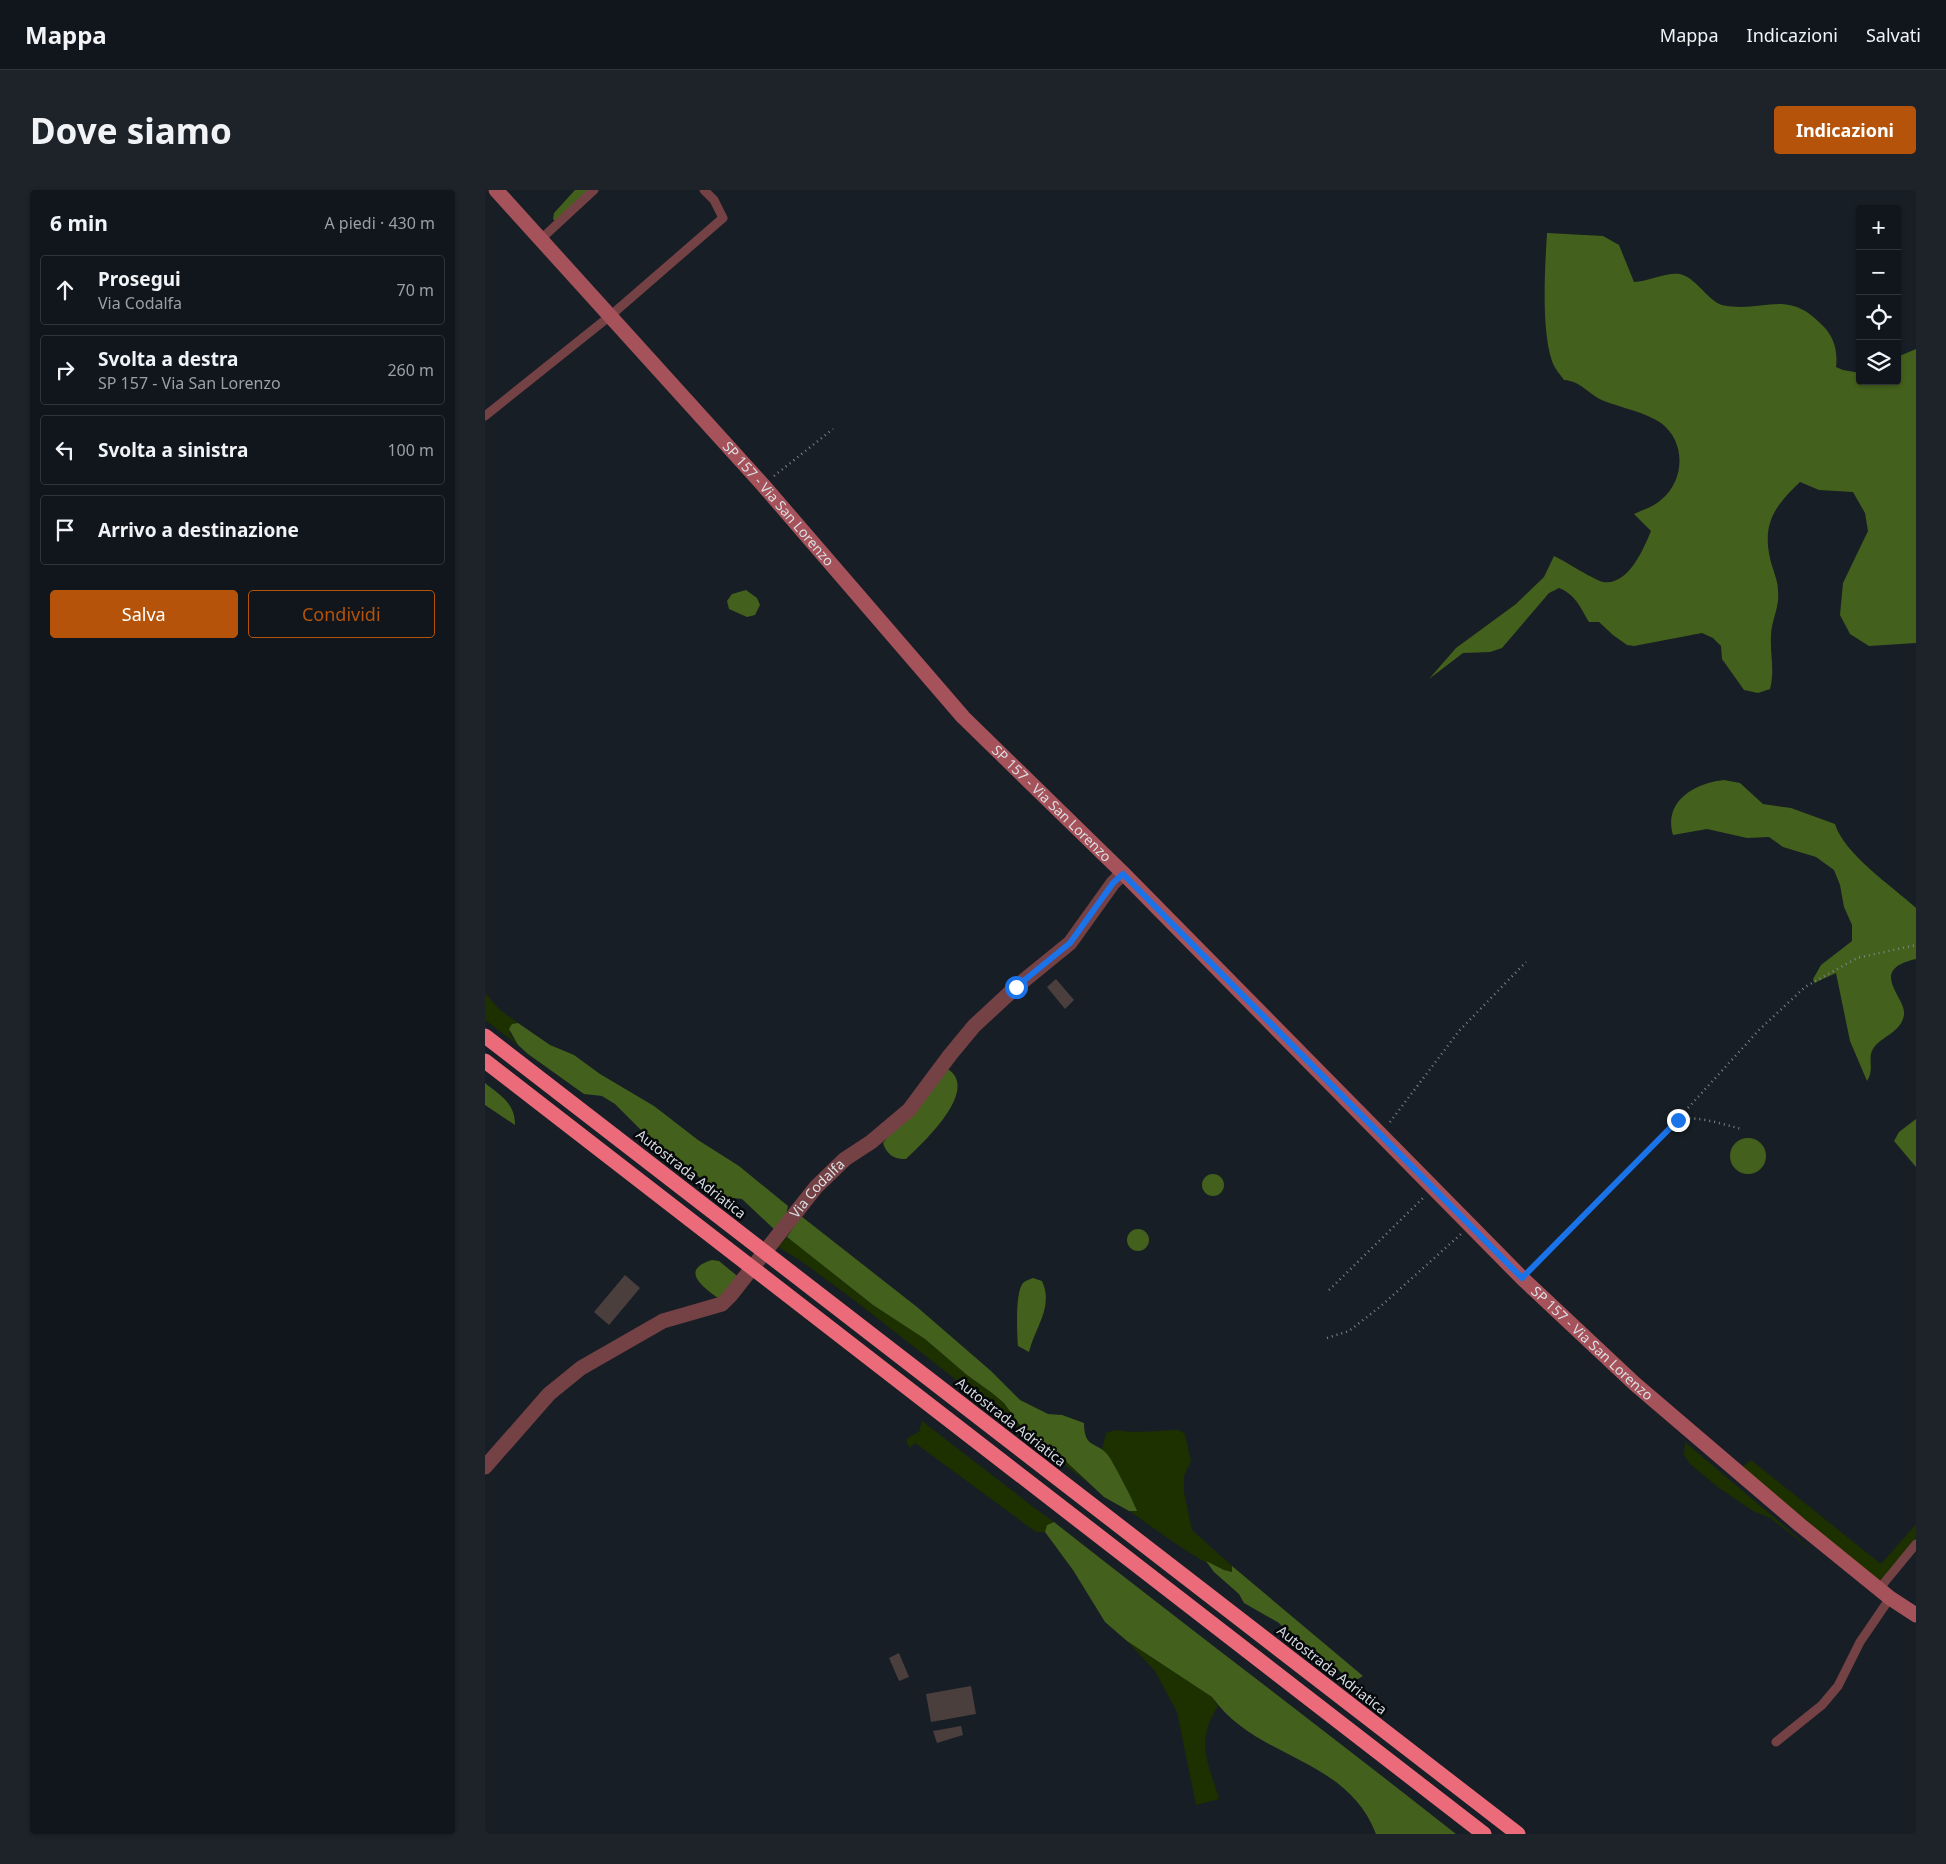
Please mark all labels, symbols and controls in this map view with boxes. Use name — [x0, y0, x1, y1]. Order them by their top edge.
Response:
text: Mappa — [25, 18, 107, 51]
text: Mappa — [1660, 23, 1719, 47]
text: Indicazioni — [1747, 23, 1838, 47]
text: Salvati — [1866, 23, 1921, 47]
button: Indicazioni — [1774, 106, 1916, 154]
text: Dove siamo — [30, 107, 232, 154]
map controls — [1856, 205, 1901, 385]
button: + — [1856, 205, 1901, 250]
text: 6 min — [50, 209, 108, 237]
text: A piedi · 430 m — [324, 212, 435, 234]
button: − — [1856, 250, 1901, 295]
text: Prosegui — [98, 266, 181, 292]
icon: ahead — [51, 276, 79, 304]
text: 70 m — [397, 279, 434, 301]
text: Via Codalfa — [98, 292, 182, 314]
button: locate — [1856, 295, 1901, 340]
button: layers — [1856, 340, 1901, 385]
text: Svolta a destra — [98, 346, 238, 372]
icon: right — [51, 356, 79, 384]
text: 260 m — [387, 359, 434, 381]
text: SP 157 - Via San Lorenzo — [98, 372, 281, 394]
icon: left — [51, 436, 79, 464]
text: Svolta a sinistra — [98, 437, 248, 463]
street label: SP 157 - Via San Lorenzo — [719, 437, 839, 570]
text: 100 m — [387, 439, 434, 461]
icon: arrive — [51, 516, 79, 544]
text: Arrivo a destinazione — [98, 517, 299, 543]
button: Salva — [50, 590, 238, 638]
button: Condividi — [248, 590, 435, 638]
street label: SP 157 - Via San Lorenzo — [988, 740, 1116, 866]
route start — [1005, 976, 1028, 999]
route end — [1667, 1109, 1690, 1132]
street label: Autostrada Adriatica — [633, 1125, 750, 1222]
street label: Via Codalfa — [785, 1154, 848, 1222]
street label: SP 157 - Via San Lorenzo — [1527, 1282, 1657, 1404]
street label: Autostrada Adriatica — [953, 1373, 1070, 1470]
street label: Autostrada Adriatica — [1274, 1621, 1391, 1718]

